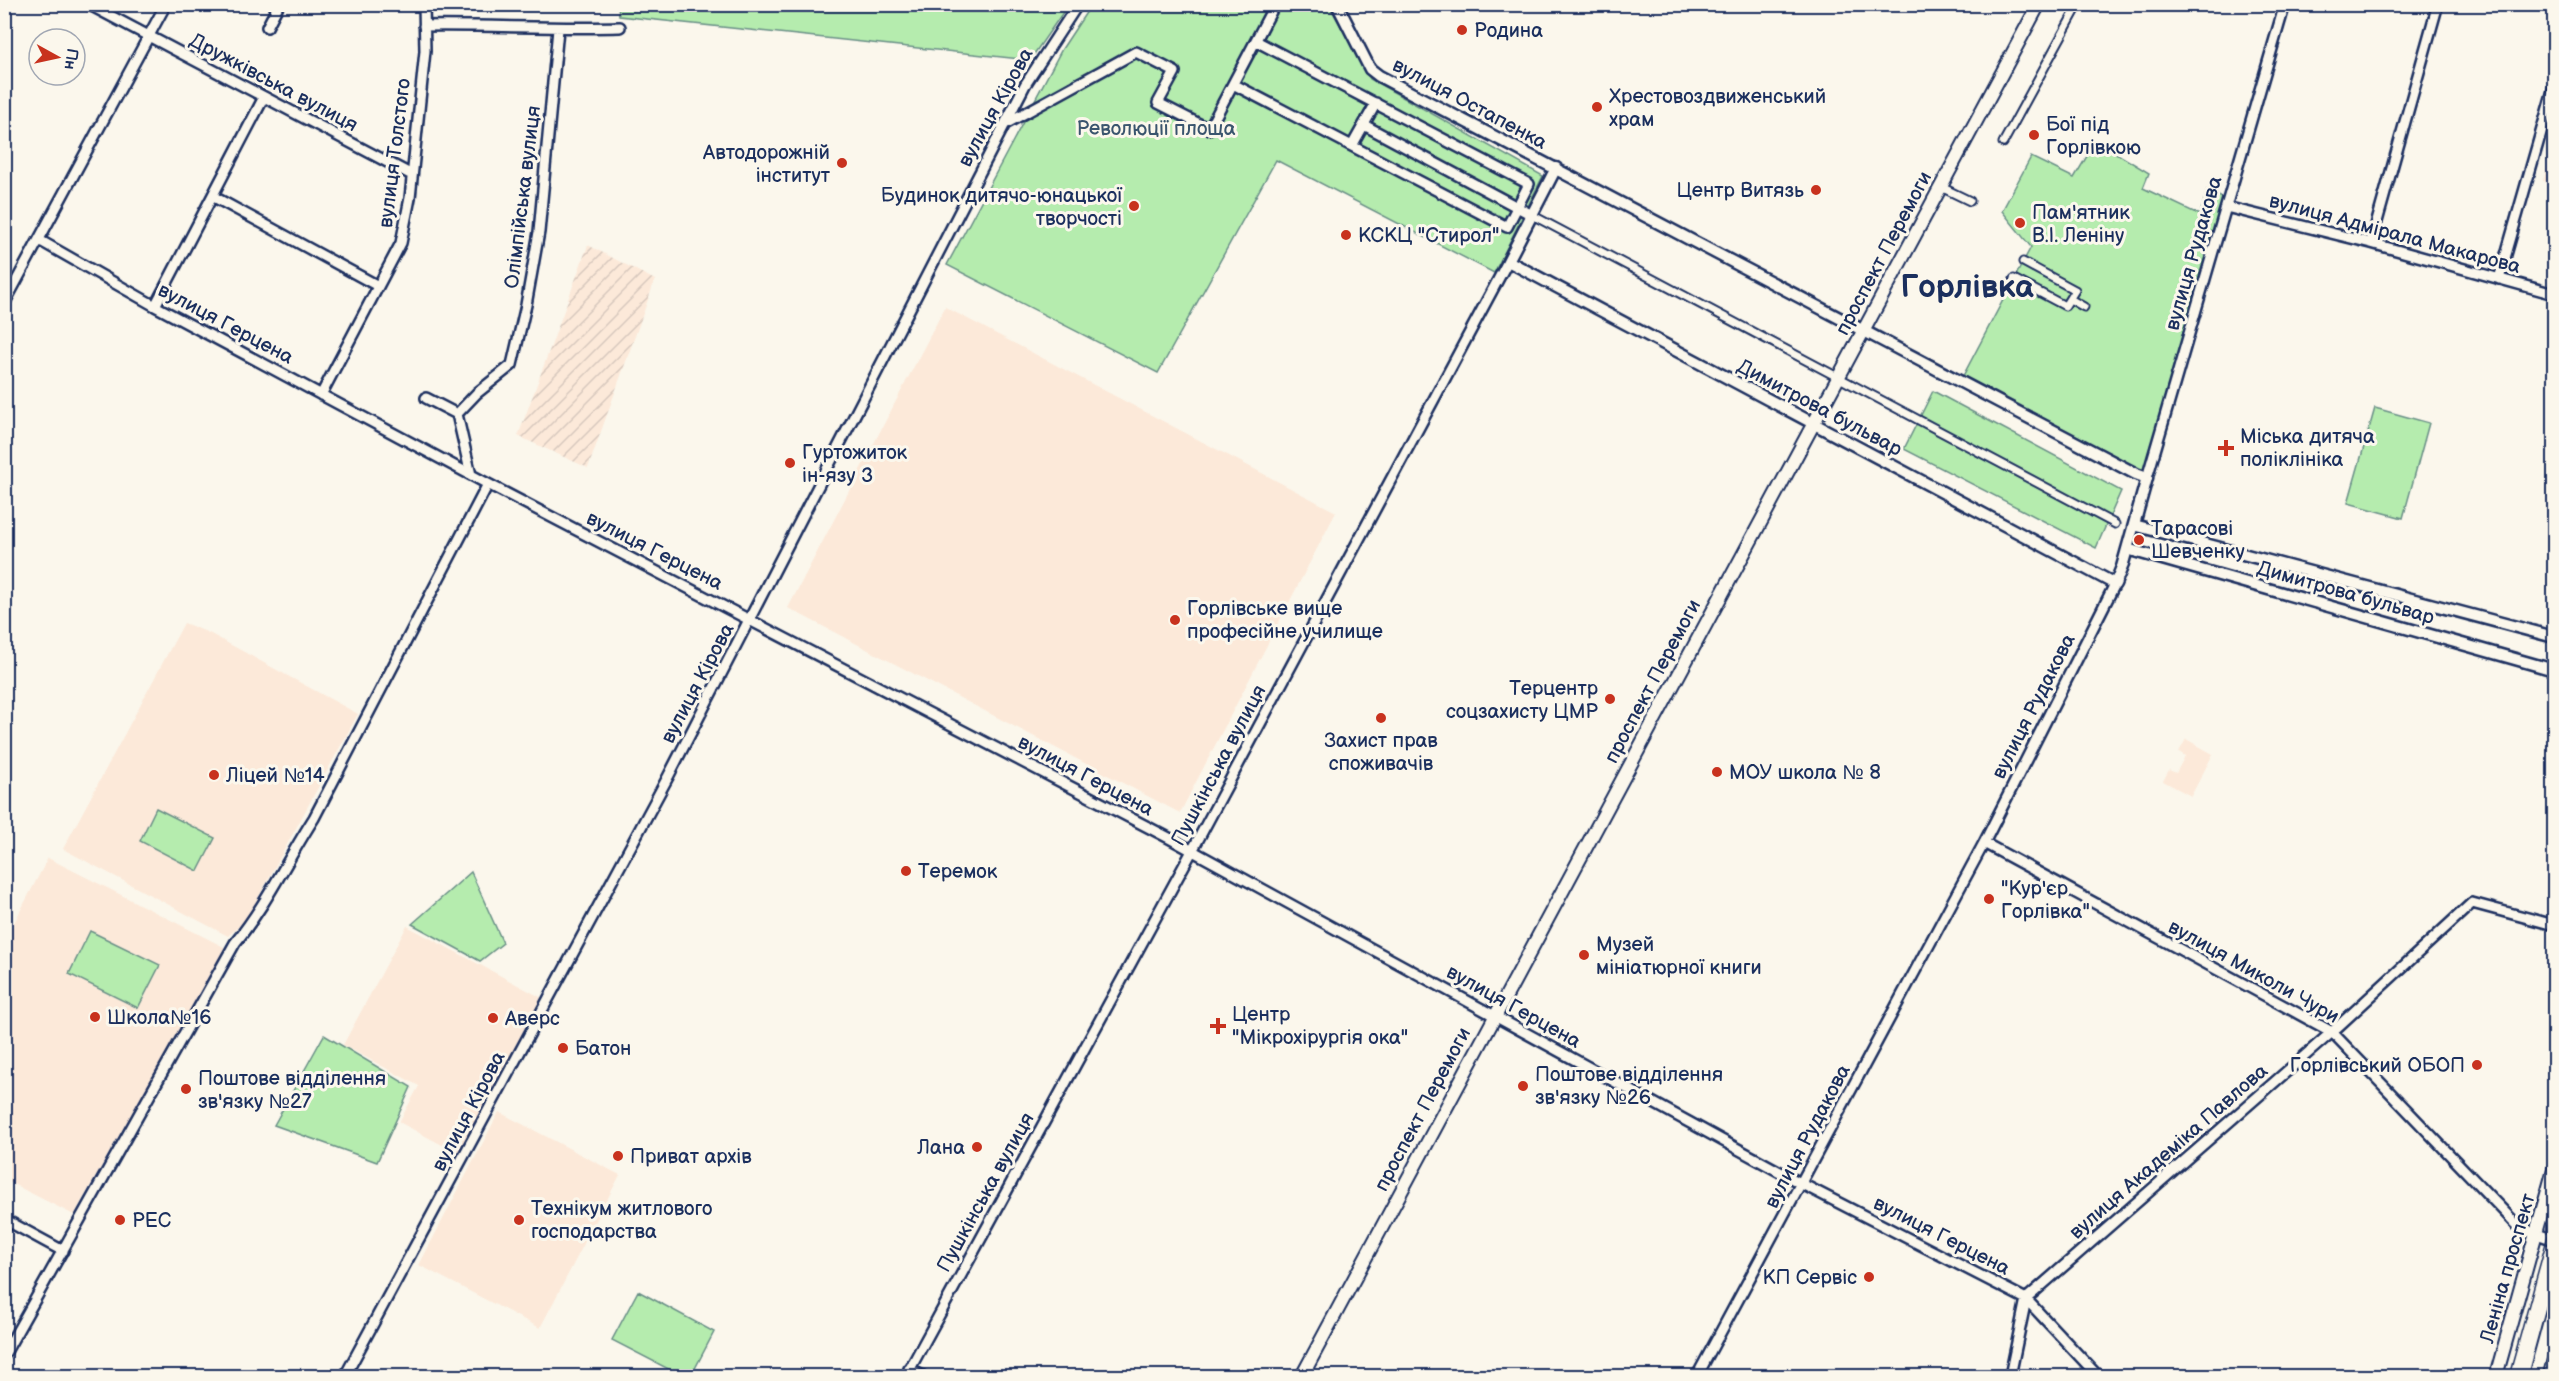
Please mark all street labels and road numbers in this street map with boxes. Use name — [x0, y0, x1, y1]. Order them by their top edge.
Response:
street label: Дружківська вулиця — [185, 28, 362, 137]
street label: вулиця Кірова — [953, 44, 1039, 171]
street label: вулиця Остапенка — [1388, 53, 1551, 155]
street label: вулиця Толстого — [374, 77, 416, 229]
street label: Олімпійська вулиця — [500, 104, 546, 290]
street label: проспект Перемоги — [1830, 167, 1937, 340]
street label: вулиця Рудакова — [2160, 173, 2228, 333]
street label: вулиця Адмірала Макарова — [2266, 189, 2523, 279]
street label: вулиця Герцена — [154, 278, 298, 370]
street label: Димитрова бульвар — [1733, 354, 1907, 462]
street label: вулиця Герцена — [582, 506, 727, 596]
street label: Димитрова бульвар — [2254, 556, 2438, 630]
street label: проспект Перемоги — [1599, 595, 1706, 768]
street label: вулиця Кірова — [656, 619, 740, 748]
street label: вулиця Рудакова — [1987, 630, 2081, 783]
street label: Пушкінська вулиця — [1166, 681, 1271, 850]
street label: вулиця Герцена — [1014, 730, 1158, 822]
street label: вулиця Миколи Чури — [2164, 915, 2343, 1029]
street label: вулиця Герцена — [1442, 960, 1585, 1054]
street label: проспект Перемоги — [1369, 1023, 1476, 1196]
street label: вулиця Кірова — [427, 1047, 511, 1176]
street label: вулиця Академіка Павлова — [2065, 1059, 2273, 1244]
street label: вулиця Рудакова — [1760, 1060, 1856, 1212]
street label: Пушкінська вулиця — [932, 1108, 1040, 1277]
street label: Леніна проспект — [2475, 1190, 2541, 1347]
street label: вулиця Герцена — [1869, 1191, 2014, 1281]

